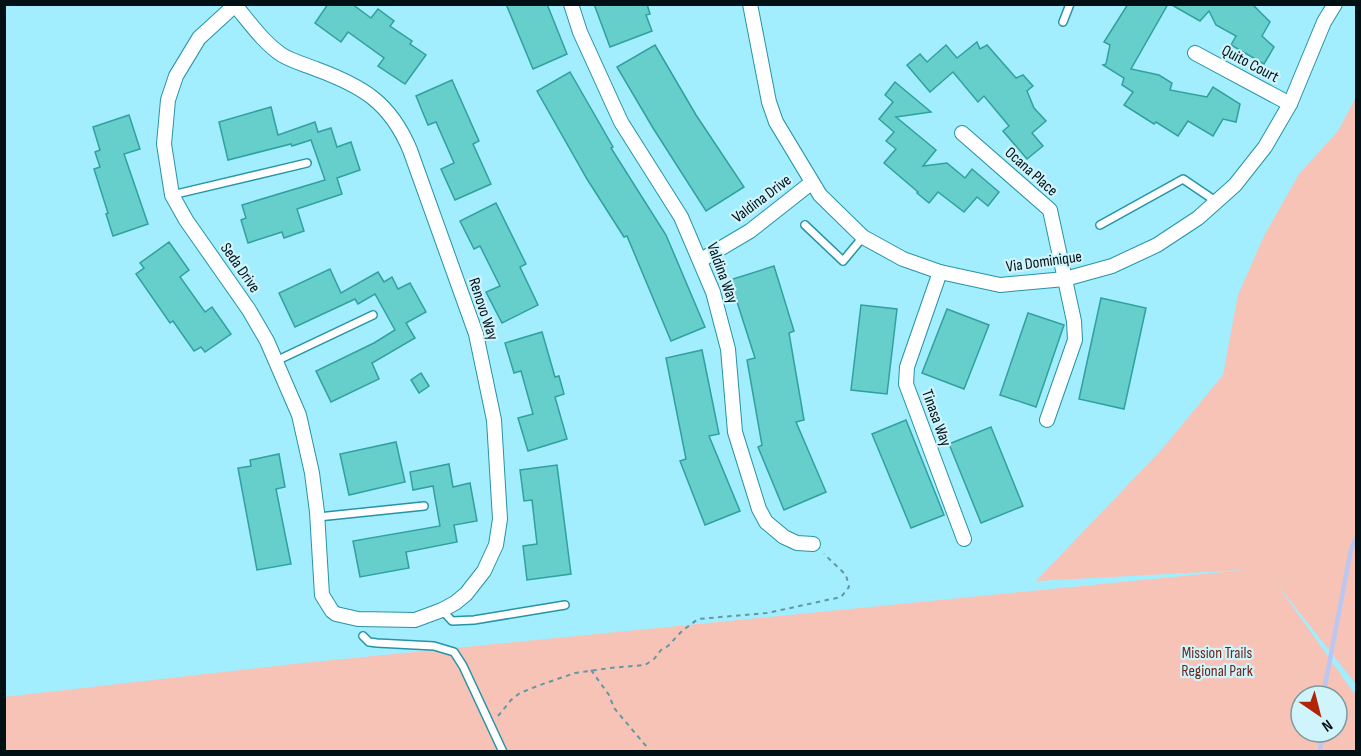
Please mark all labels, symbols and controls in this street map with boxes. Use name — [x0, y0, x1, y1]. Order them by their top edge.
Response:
street label: Quito Court — [1218, 41, 1282, 87]
street label: Ocana Place — [1001, 143, 1061, 201]
street label: Valdina Drive — [729, 171, 795, 227]
street label: Seda Drive — [216, 239, 264, 297]
street label: Valdina Way — [702, 240, 742, 306]
street label: Via Dominique — [1005, 247, 1083, 277]
street label: Renovo Way — [464, 275, 502, 343]
street label: Tinasa Way — [917, 387, 955, 449]
park label: Mission Trails Regional Park — [1181, 644, 1253, 681]
north arrow — [1289, 684, 1349, 744]
text: N — [1318, 715, 1336, 735]

